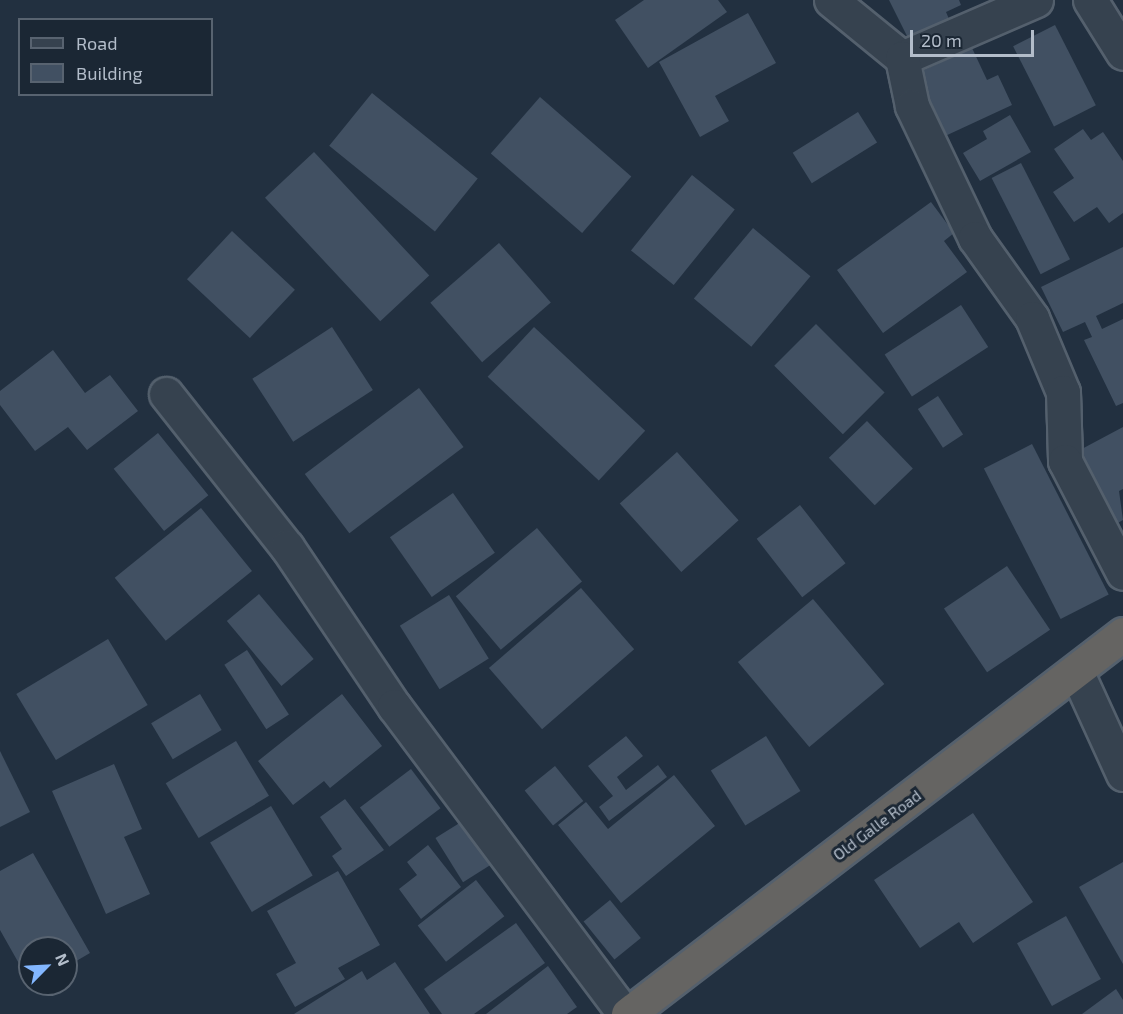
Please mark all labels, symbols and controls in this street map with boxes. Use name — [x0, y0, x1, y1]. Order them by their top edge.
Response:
legend — [18, 18, 213, 96]
scale bar — [913, 18, 1038, 56]
text: 20 m — [921, 29, 962, 51]
text: Road — [76, 32, 117, 54]
text: Building — [76, 62, 143, 84]
street label: Old Galle Road — [829, 786, 925, 864]
north arrow — [18, 936, 78, 996]
text: N — [52, 950, 74, 968]

